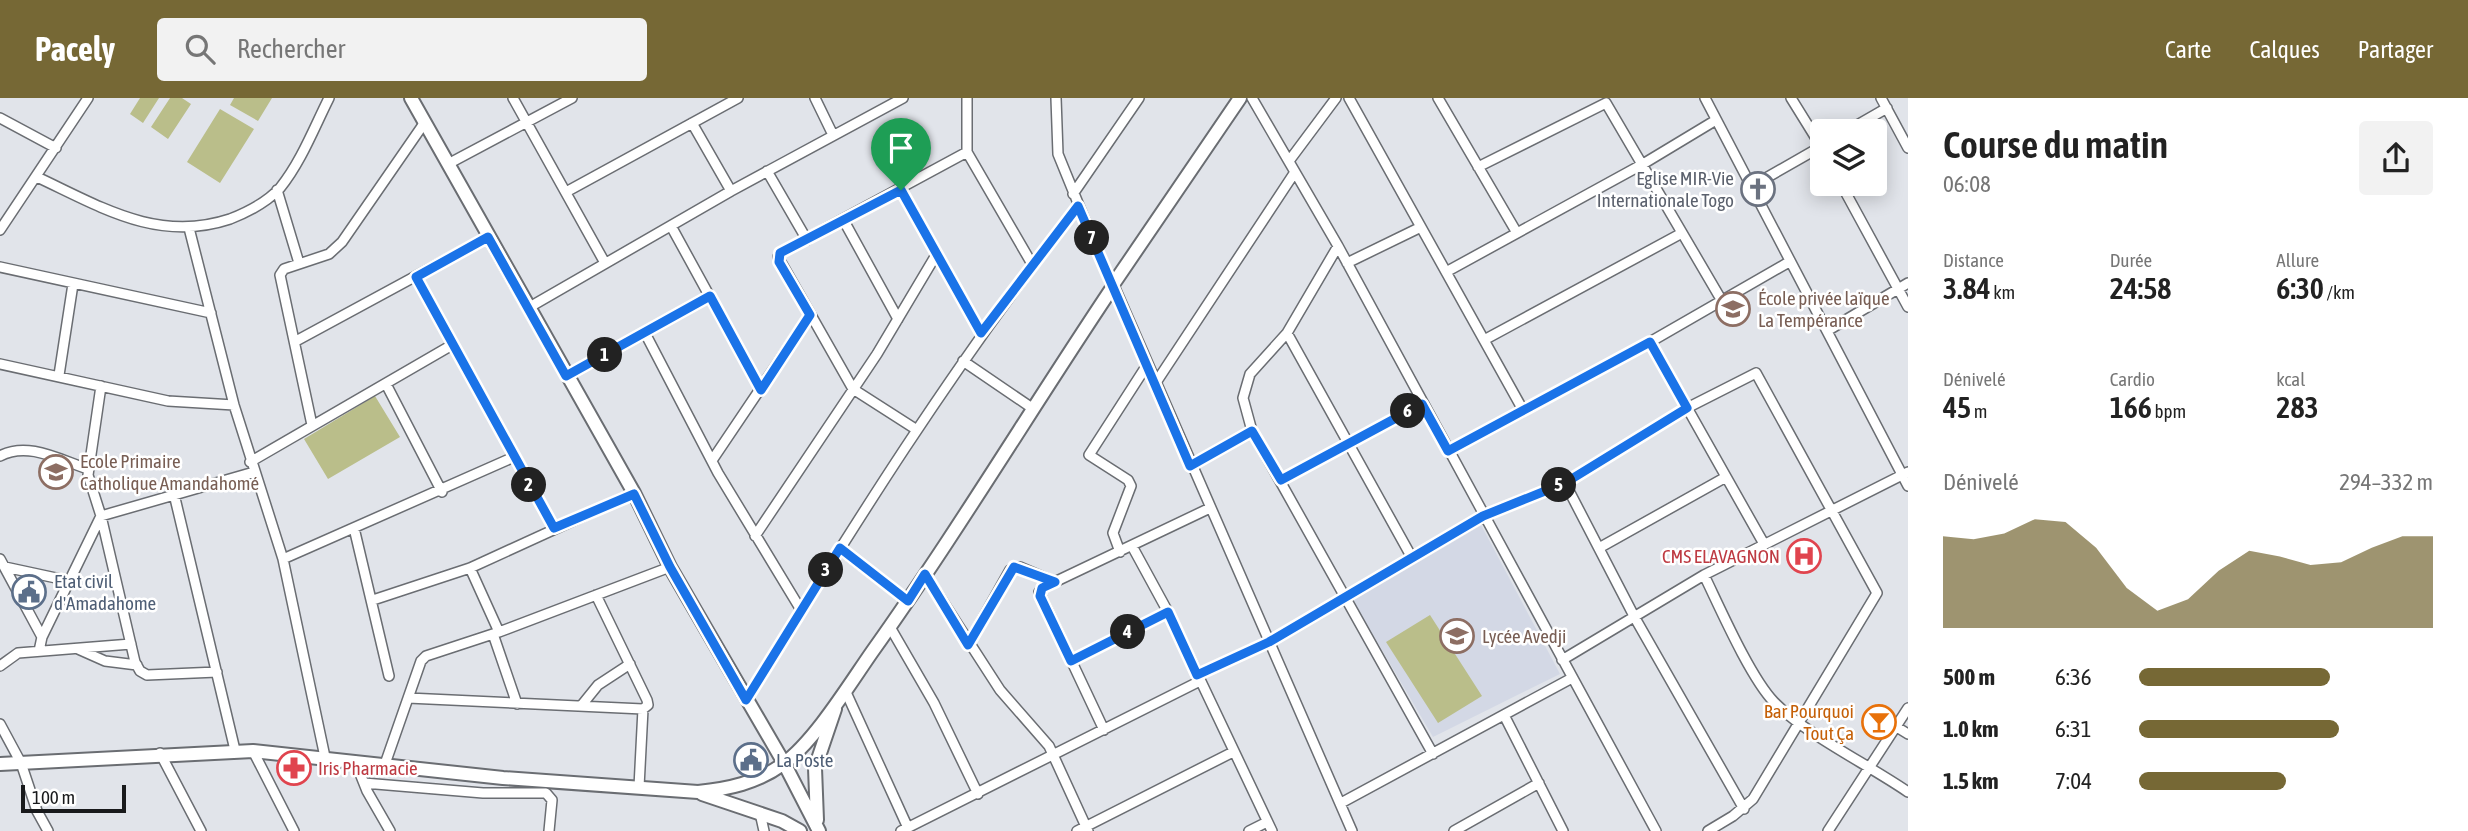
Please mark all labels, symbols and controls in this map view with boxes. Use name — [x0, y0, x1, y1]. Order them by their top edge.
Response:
search box — [157, 18, 647, 81]
text: Pacely — [35, 30, 115, 68]
icon: search — [181, 30, 219, 68]
text: Rechercher — [237, 34, 345, 64]
text: Carte — [2165, 36, 2211, 63]
text: Calques — [2249, 36, 2320, 63]
text: Partager — [2358, 36, 2433, 63]
pin — [871, 118, 931, 190]
map controls — [1810, 119, 1887, 196]
button: layers — [1810, 119, 1887, 196]
button: share — [2359, 121, 2433, 195]
text: Course du matin — [1943, 123, 2168, 166]
icon: arrive — [882, 129, 920, 167]
place label: Eglise MIR-Vie Internationale Togo — [1597, 167, 1734, 211]
church icon: Eglise MIR-Vie Internationale Togo — [1739, 170, 1777, 208]
text: 06:08 — [1943, 171, 1991, 197]
pin: 7 — [1074, 220, 1110, 256]
text: 7 — [1087, 226, 1096, 248]
text: Distance — [1943, 249, 2004, 271]
text: Durée — [2110, 249, 2152, 271]
text: Allure — [2276, 249, 2319, 271]
text: 3.84 — [1943, 271, 1991, 305]
text: 24:58 — [2110, 271, 2171, 305]
text: 6:30 — [2276, 271, 2324, 305]
text: km — [1991, 281, 2015, 303]
text: /km — [2324, 281, 2355, 303]
place label: École privée laïque La Tempérance — [1758, 287, 1890, 331]
school or university icon: École privée laïque La Tempérance — [1714, 290, 1752, 328]
pin: 1 — [588, 338, 622, 372]
text: 1 — [600, 343, 609, 365]
text: Dénivelé — [1943, 368, 2006, 390]
text: Cardio — [2110, 368, 2155, 390]
text: kcal — [2276, 368, 2305, 390]
text: 45 — [1943, 390, 1971, 424]
text: 166 — [2110, 390, 2152, 424]
text: 283 — [2276, 390, 2319, 424]
pin: 6 — [1390, 394, 1426, 428]
text: 6 — [1403, 399, 1412, 421]
text: m — [1971, 400, 1988, 422]
text: bpm — [2152, 400, 2186, 422]
place label: Ecole Primaire Catholique Amandahomé — [80, 450, 259, 494]
school or university icon: Ecole Primaire Catholique Amandahomé — [37, 453, 75, 491]
pin: 2 — [512, 468, 546, 502]
pin: 5 — [1542, 468, 1576, 502]
text: Dénivelé — [1943, 469, 2019, 495]
text: 294–332 m — [2339, 469, 2433, 495]
text: 2 — [524, 473, 533, 495]
text: 5 — [1554, 473, 1563, 495]
hospital icon: CMS ELAVAGNON — [1785, 537, 1823, 575]
place label: CMS ELAVAGNON — [1662, 545, 1780, 567]
pin: 3 — [808, 552, 844, 588]
text: 3 — [821, 558, 830, 580]
place label: Etat civil d'Amadahome — [54, 570, 156, 614]
public building icon: Etat civil d'Amadahome — [10, 573, 48, 611]
pin: 4 — [1110, 614, 1146, 650]
school or university icon: Lycée Avedji — [1438, 617, 1476, 655]
text: 4 — [1123, 620, 1132, 642]
place label: Lycée Avedji — [1482, 625, 1566, 647]
text: 500 m — [1943, 664, 1995, 690]
text: 6:36 — [2055, 664, 2092, 690]
place label: Bar Pourquoi Tout Ça — [1764, 700, 1854, 744]
bar icon: Bar Pourquoi Tout Ça — [1860, 703, 1898, 741]
text: 1.0 km — [1943, 716, 1999, 742]
text: 6:31 — [2055, 716, 2092, 742]
public building icon: La Poste — [732, 741, 770, 779]
pharmacy icon: Iris Pharmacie — [275, 749, 313, 787]
place label: La Poste — [776, 749, 833, 771]
place label: Iris Pharmacie — [318, 757, 418, 779]
text: 1.5 km — [1943, 768, 1999, 794]
text: 7:04 — [2055, 768, 2092, 794]
scale bar — [21, 782, 126, 814]
text: 100 m — [32, 786, 75, 808]

